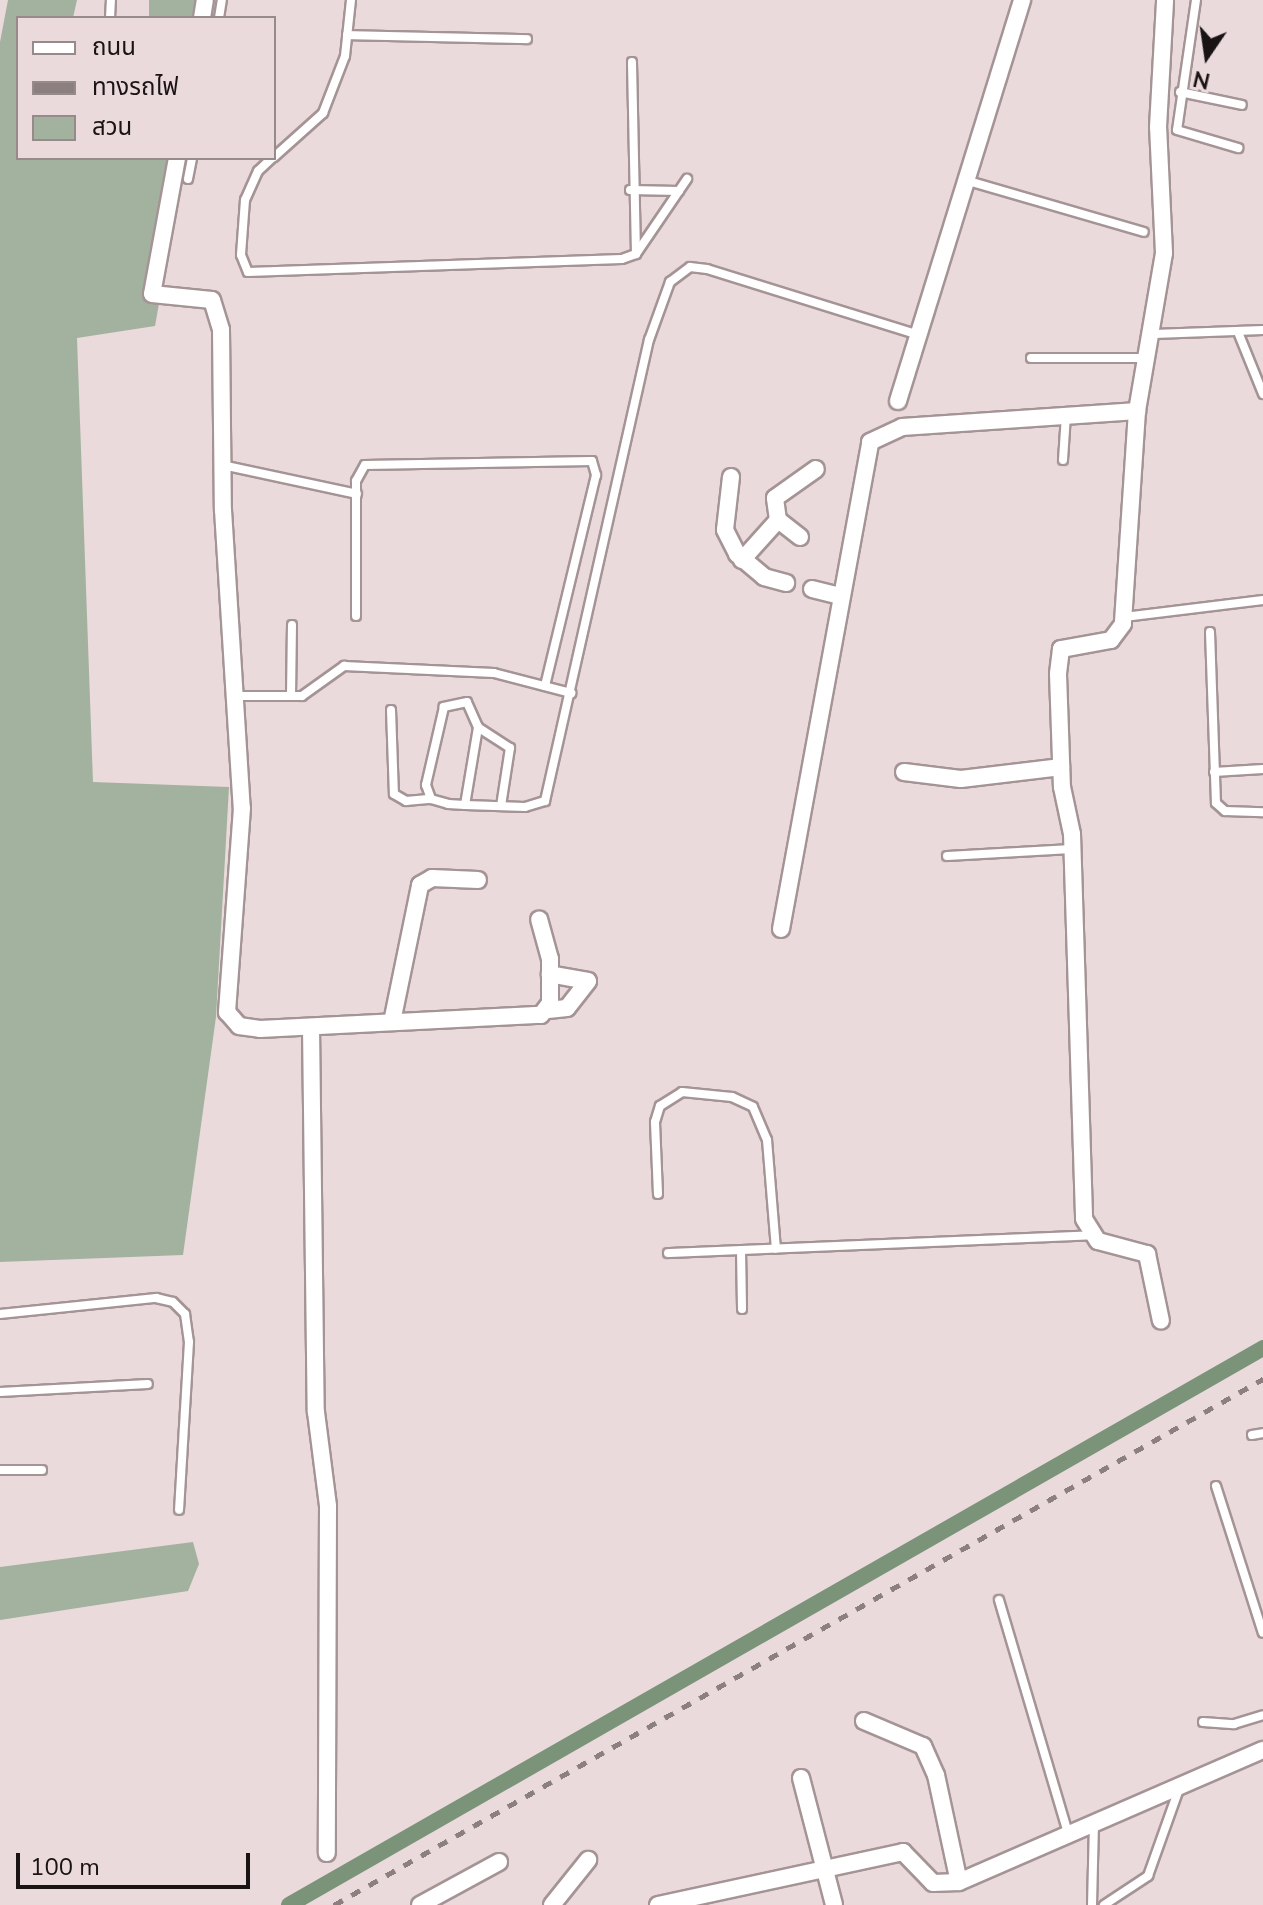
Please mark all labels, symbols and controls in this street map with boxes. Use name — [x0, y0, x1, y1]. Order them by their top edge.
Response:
legend — [16, 16, 276, 160]
north arrow — [1167, 16, 1247, 96]
text: ถนน — [92, 31, 136, 63]
text: N — [1190, 63, 1213, 96]
text: ทางรถไฟ — [92, 71, 179, 103]
text: สวน — [92, 111, 132, 143]
scale bar — [20, 1837, 254, 1887]
text: 100 m — [30, 1851, 100, 1883]

